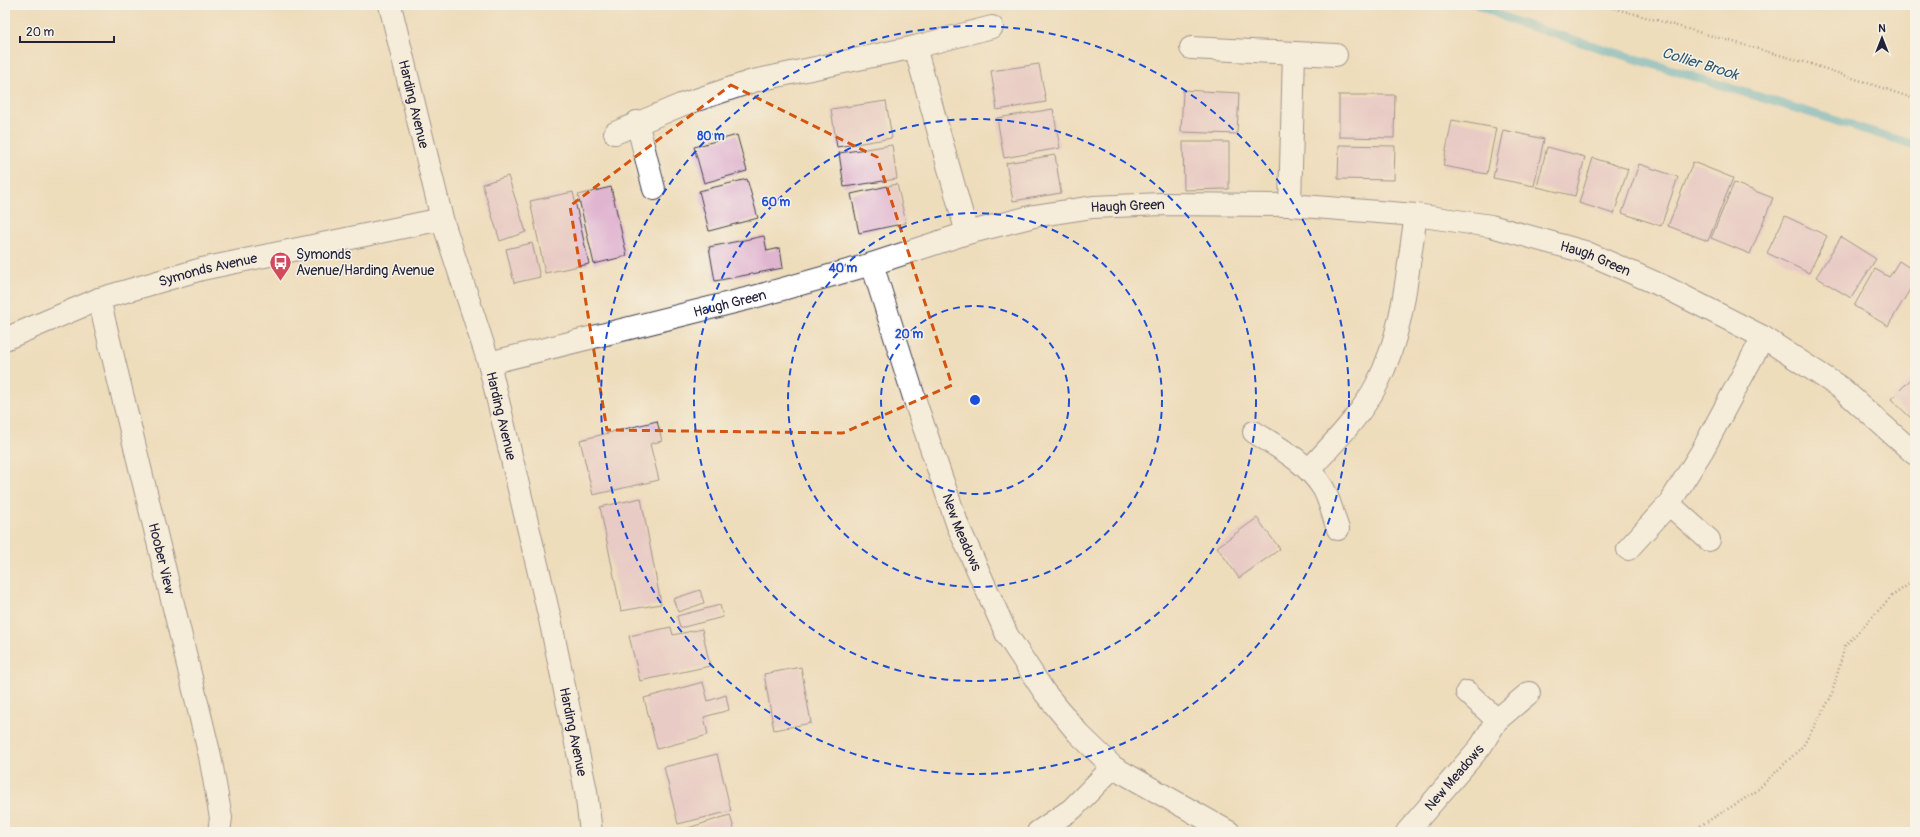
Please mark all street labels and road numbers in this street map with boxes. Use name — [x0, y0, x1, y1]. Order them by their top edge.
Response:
street label: Harding Avenue — [395, 58, 433, 150]
street label: Haugh Green — [1090, 195, 1165, 216]
street label: Haugh Green — [1558, 237, 1633, 280]
street label: Symonds Avenue — [156, 249, 259, 290]
street label: Haugh Green — [691, 286, 768, 320]
street label: Harding Avenue — [483, 370, 520, 462]
street label: New Meadows — [939, 491, 986, 574]
street label: Hoober View — [145, 521, 179, 596]
street label: Harding Avenue — [556, 686, 591, 778]
street label: New Meadows — [1421, 740, 1488, 814]

